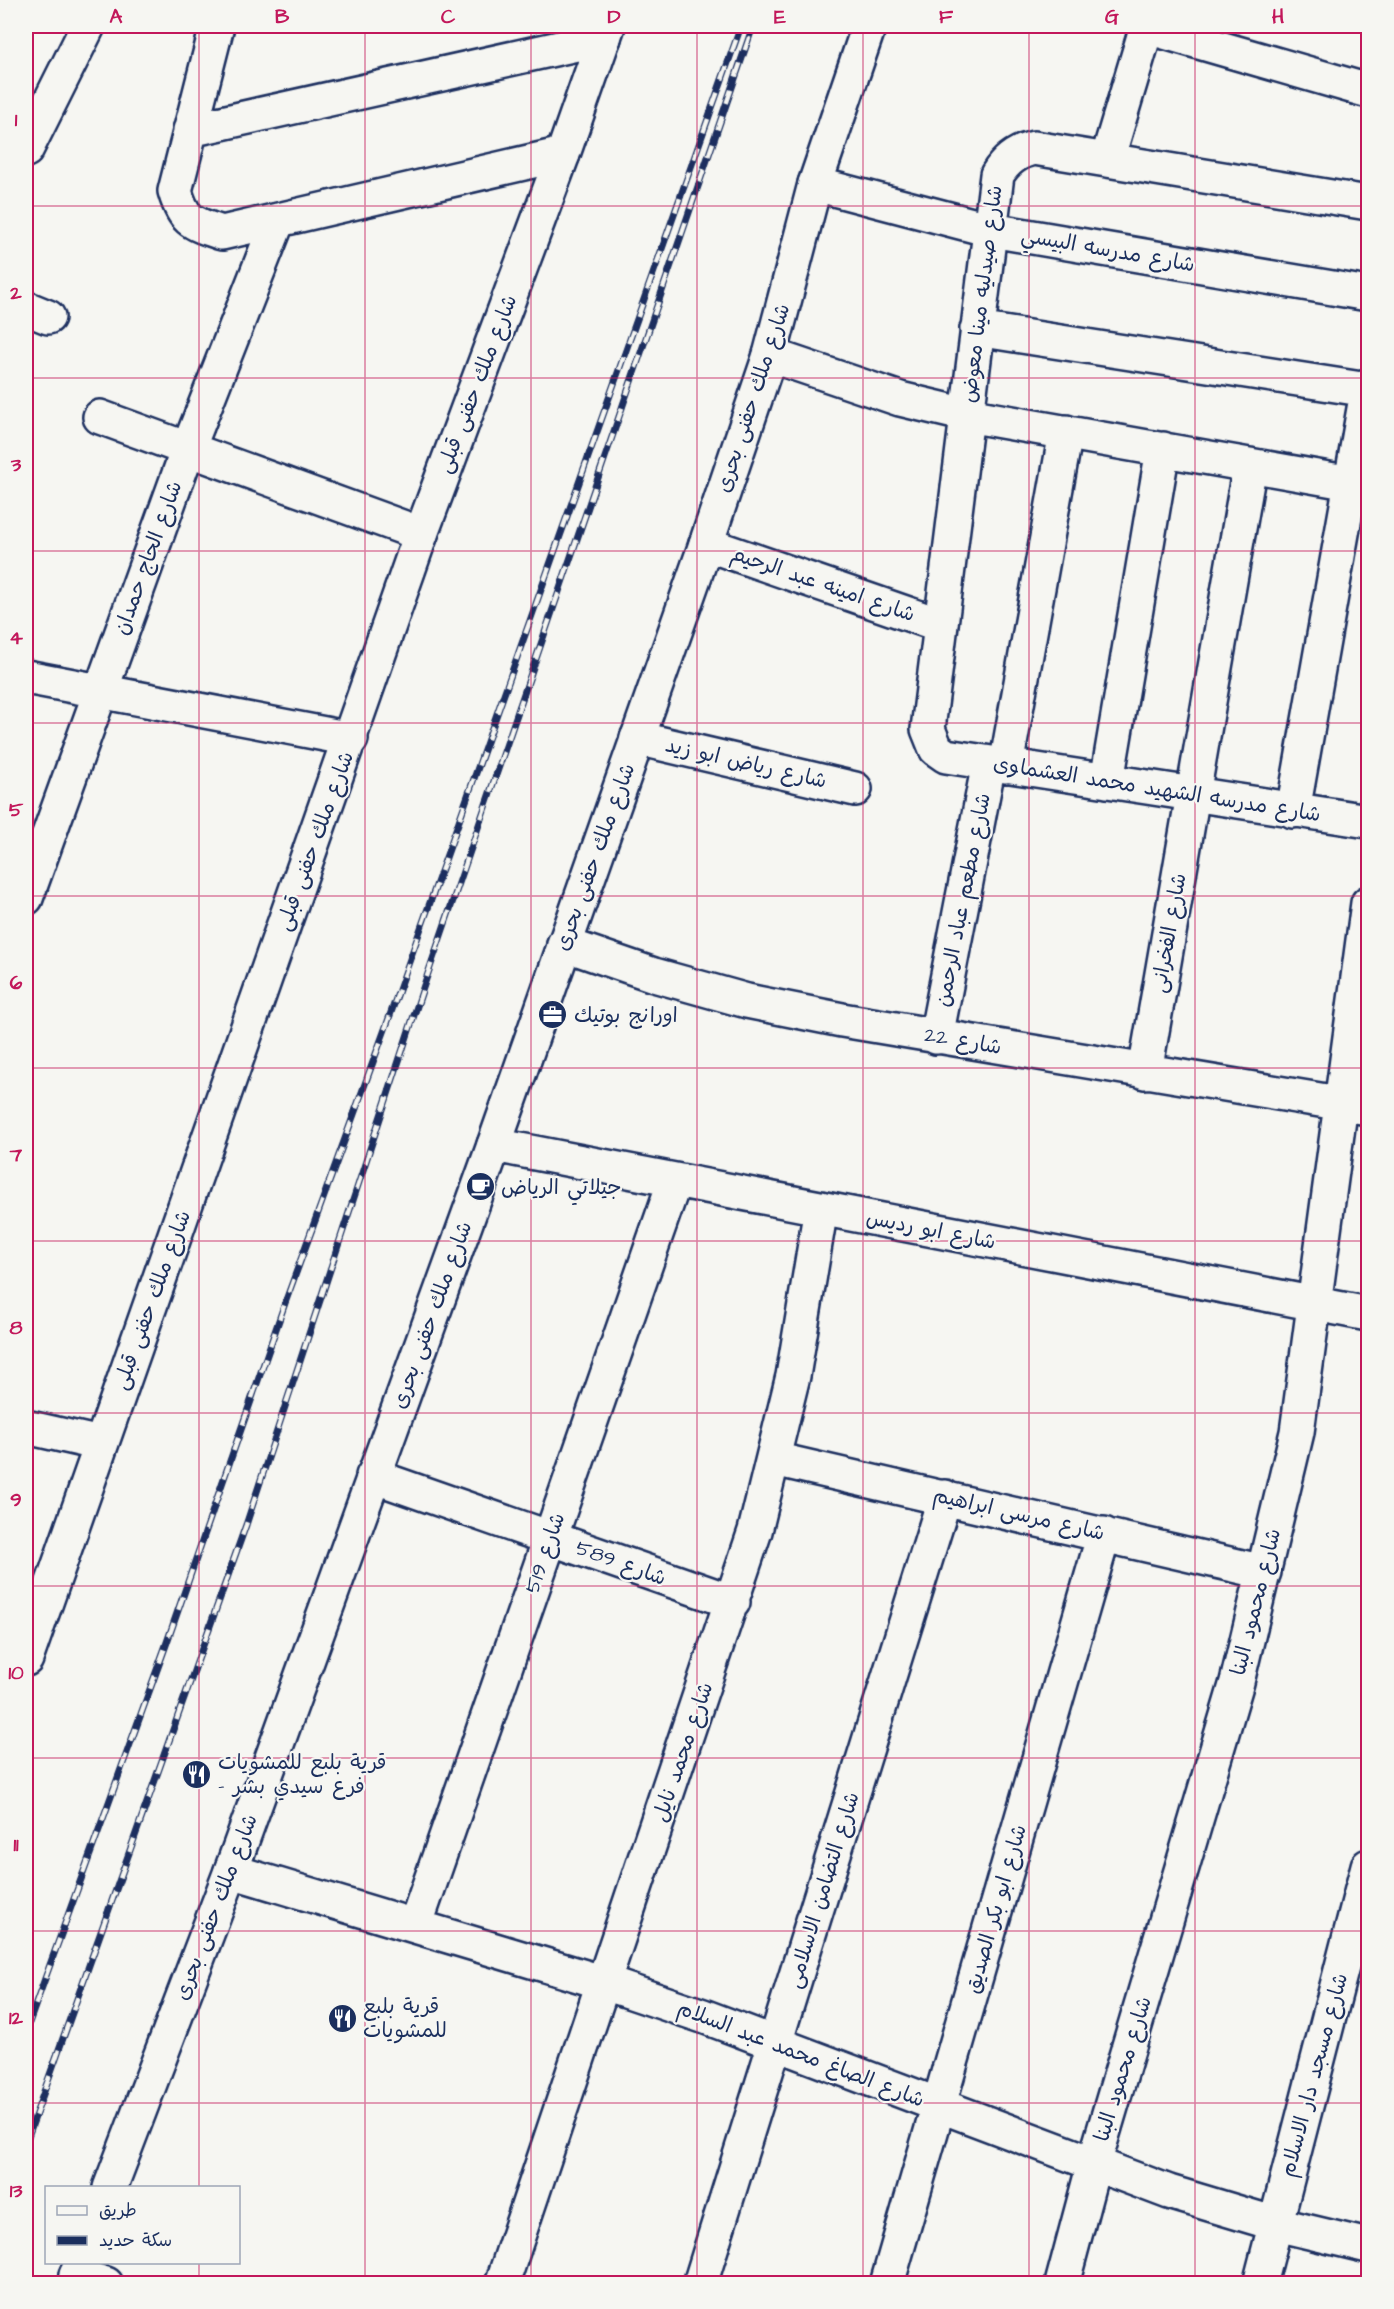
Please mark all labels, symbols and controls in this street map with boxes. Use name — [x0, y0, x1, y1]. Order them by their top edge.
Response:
text: A — [110, 3, 123, 31]
text: B — [275, 3, 290, 31]
text: C — [441, 3, 456, 31]
text: D — [608, 3, 621, 31]
text: E — [774, 3, 786, 31]
text: F — [939, 3, 954, 31]
text: G — [1105, 3, 1119, 31]
text: H — [1272, 3, 1284, 31]
text: 1 — [15, 106, 18, 134]
street label: شارع صيدليه مينا معوض — [954, 183, 1010, 405]
street label: شارع مدرسه البيسي — [1018, 220, 1197, 283]
text: 2 — [9, 279, 22, 307]
street label: شارع ملك حفنى قبلى — [430, 291, 524, 477]
street label: شارع ملك حفنى بحرى — [709, 300, 797, 496]
text: 3 — [10, 451, 22, 479]
street label: شارع الحاج حمدان — [107, 477, 189, 639]
street label: شارع امينه عبد الرحيم — [727, 539, 919, 630]
text: 4 — [9, 624, 23, 652]
street label: شارع رياض ابو زيد — [662, 730, 830, 796]
street label: شارع ملك حفنى قبلى — [269, 747, 361, 935]
street label: شارع مدرسه الشهيد محمد العشماوى — [991, 749, 1323, 829]
street label: شارع ملك حفنى بحرى — [548, 759, 642, 955]
street label: شارع مطعم عباد الرحمن — [928, 791, 999, 1010]
text: 5 — [9, 796, 24, 824]
street label: شارع الفخرانى — [1144, 871, 1194, 995]
text: 6 — [10, 969, 23, 997]
office icon: اورانج بوتيك — [537, 999, 569, 1031]
place label: اورانج بوتيك — [574, 1001, 678, 1030]
street label: شارع 22 — [922, 1020, 1004, 1062]
text: 7 — [9, 1141, 23, 1169]
cafe icon: جيلاتي الرياض — [464, 1171, 496, 1203]
place label: جيلاتي الرياض — [501, 1173, 622, 1206]
street label: شارع ابو رديس — [864, 1203, 998, 1257]
street label: شارع ملك حفنى قبلى — [106, 1206, 198, 1394]
street label: شارع ملك حفنى بحرى — [385, 1217, 479, 1413]
text: 8 — [10, 1314, 23, 1342]
street label: شارع مرسى ابراهيم — [930, 1480, 1108, 1549]
text: 9 — [10, 1486, 22, 1514]
street label: شارع 519 — [518, 1509, 572, 1597]
street label: شارع محمود البنا — [1224, 1526, 1288, 1678]
street label: شارع 589 — [572, 1533, 670, 1593]
text: 10 — [8, 1659, 24, 1687]
street label: شارع محمد نايل — [646, 1678, 720, 1826]
place label: قرية بلبع للمشويات - فرع سيدي بشر — [218, 1748, 386, 1801]
restaurant icon: قرية بلبع للمشويات - فرع سيدي بشر — [181, 1758, 213, 1790]
street label: شارع التضامن الاسلامى — [779, 1788, 867, 1992]
street label: شارع ملك حفنى بحرى — [167, 1810, 265, 2004]
street label: شارع ابو بكر الصديق — [958, 1821, 1034, 1997]
text: 11 — [13, 1831, 19, 1859]
street label: شارع مسجد دار الاسلام — [1273, 1970, 1356, 2180]
place label: قرية بلبع للمشويات — [363, 1992, 447, 2045]
street label: شارع الصاغ محمد عبد السلام — [673, 1993, 929, 2115]
street label: شارع محمود البنا — [1087, 1993, 1159, 2145]
restaurant icon: قرية بلبع للمشويات — [326, 2002, 358, 2034]
text: 12 — [9, 2004, 24, 2032]
text: 13 — [10, 2177, 23, 2205]
legend — [45, 2186, 240, 2264]
text: طريق — [99, 2198, 137, 2223]
text: سكة حديد — [99, 2228, 172, 2253]

